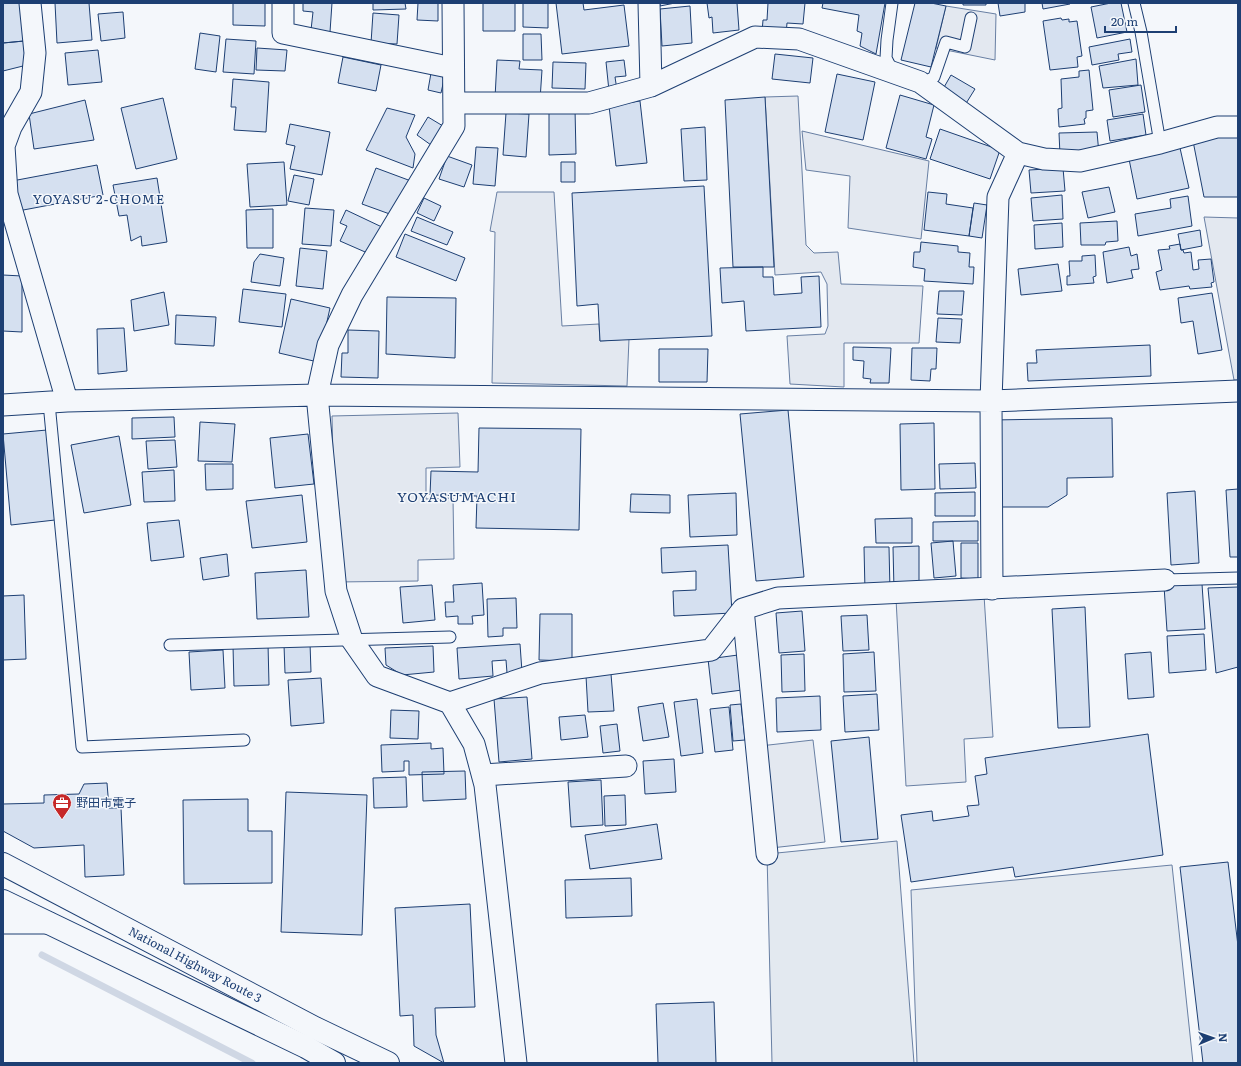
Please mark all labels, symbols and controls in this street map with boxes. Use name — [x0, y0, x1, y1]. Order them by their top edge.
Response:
scale bar — [1105, 8, 1176, 34]
text: 20 m — [1111, 12, 1138, 30]
district label: YOYASU 2-CHOME — [33, 189, 165, 208]
district label: YOYASUMACHI — [397, 486, 517, 506]
office icon: 野田市電子 — [51, 792, 73, 820]
place label: 野田市電子 — [76, 793, 136, 811]
street label: National Highway Route 3 — [126, 922, 265, 1007]
north arrow — [1193, 1018, 1233, 1058]
text: N — [1216, 1033, 1232, 1043]

